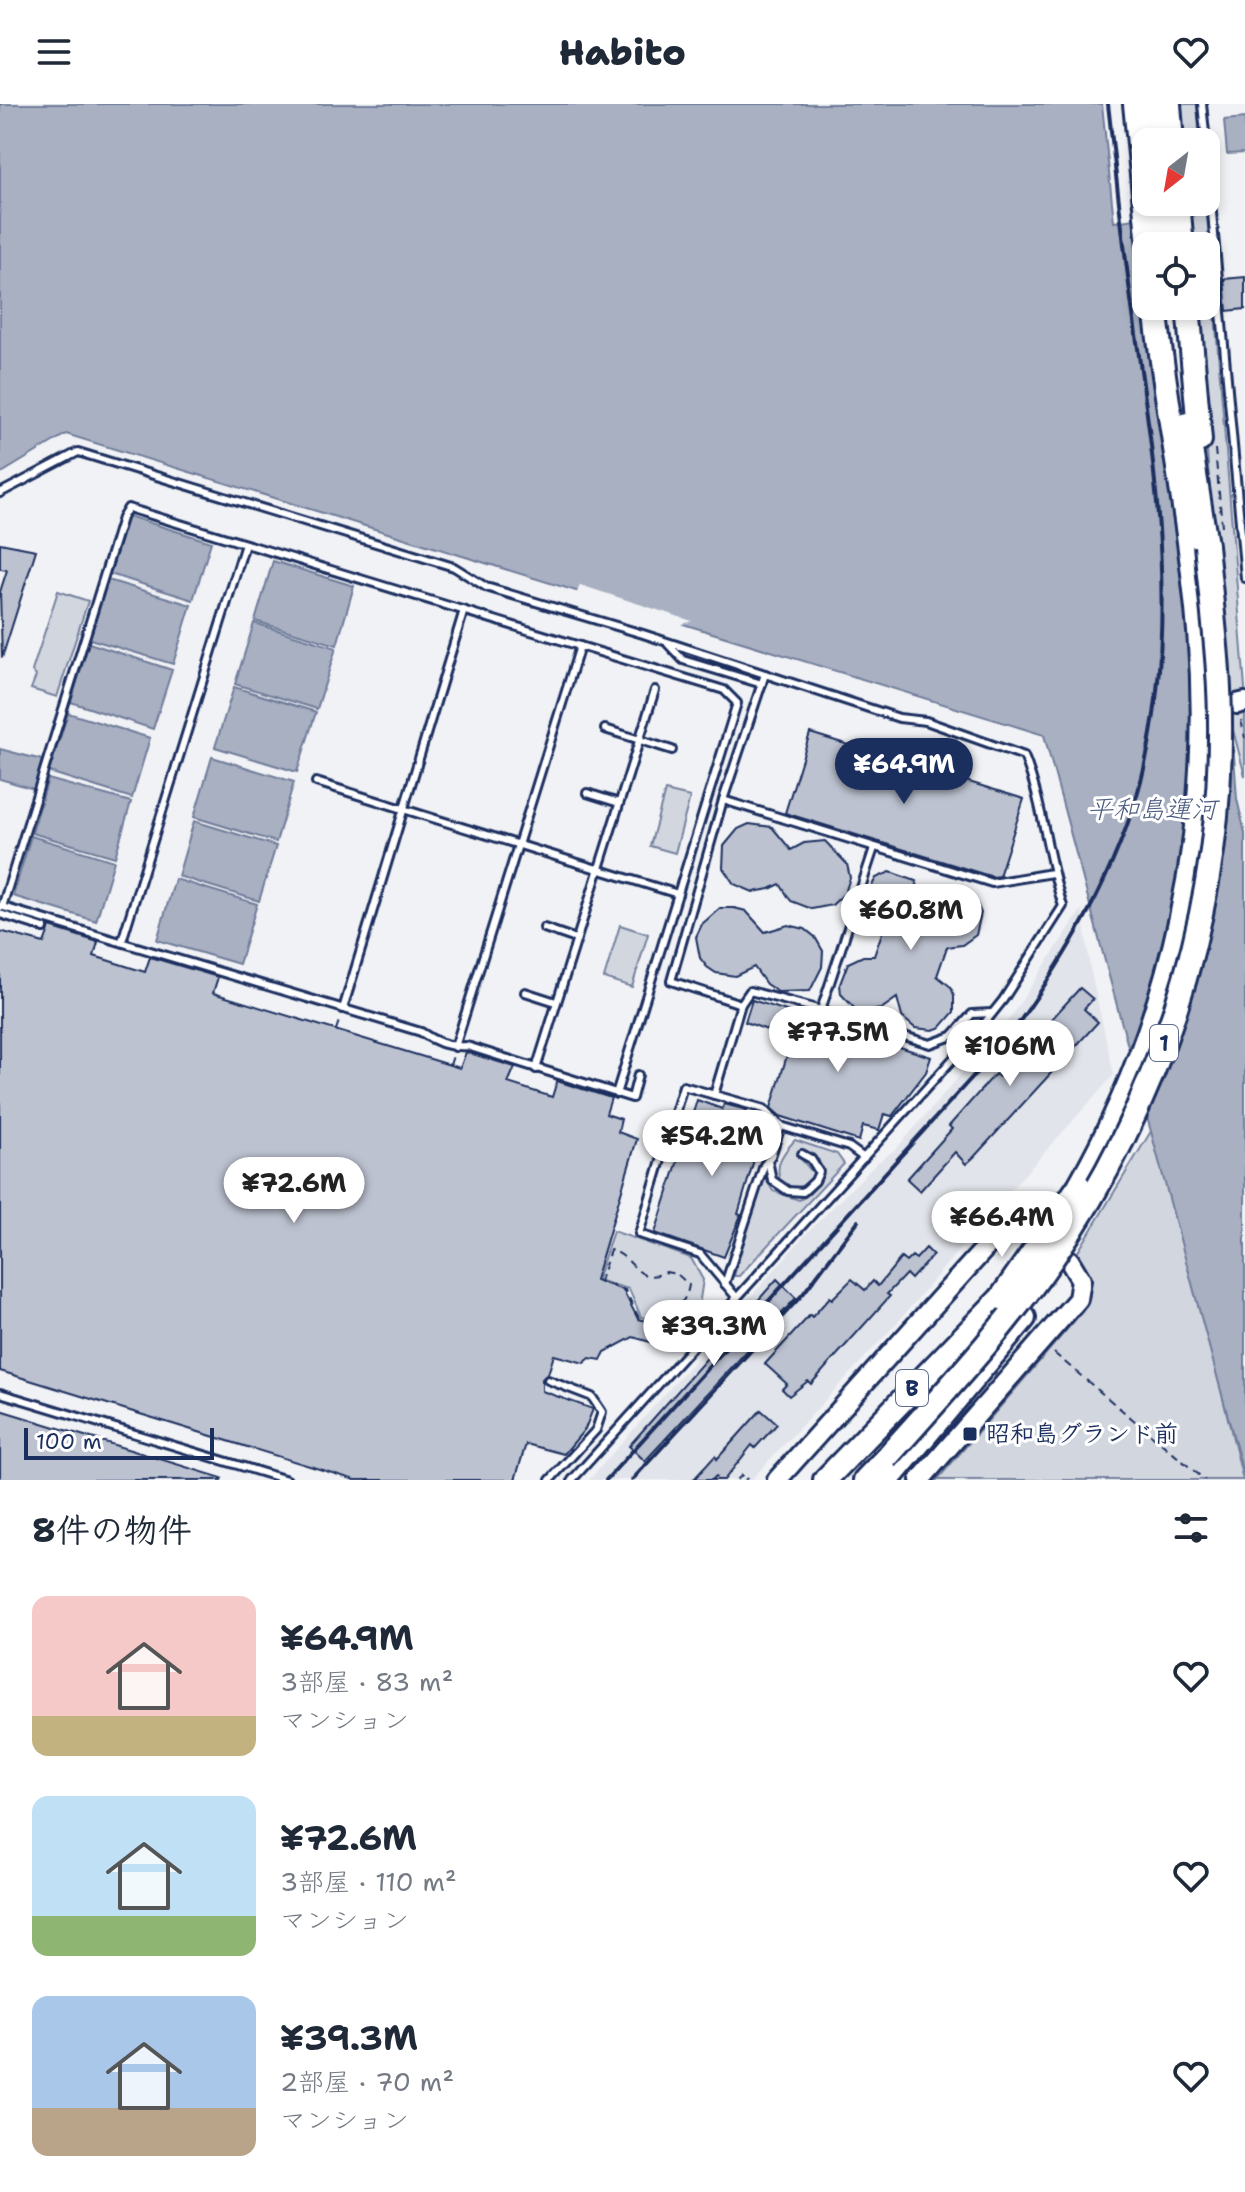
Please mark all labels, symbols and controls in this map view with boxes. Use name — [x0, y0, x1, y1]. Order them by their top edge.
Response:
text: Habito — [559, 28, 686, 77]
icon: menu — [32, 30, 76, 74]
icon: heart — [1169, 30, 1213, 74]
north arrow — [1132, 128, 1220, 216]
map controls — [1132, 128, 1220, 320]
button: locate — [1132, 232, 1220, 320]
pin: ¥64.9M — [839, 738, 969, 806]
text: ¥64.9M — [853, 746, 955, 781]
water label: 平和島運河 — [1087, 791, 1221, 826]
pin: ¥60.8M — [846, 884, 976, 952]
text: ¥60.8M — [859, 892, 963, 927]
pin: ¥77.5M — [773, 1006, 903, 1074]
text: ¥77.5M — [787, 1014, 889, 1049]
pin: ¥106M — [954, 1020, 1066, 1088]
road number: 1 — [1150, 1025, 1178, 1061]
text: ¥106M — [964, 1028, 1056, 1063]
pin: ¥54.2M — [647, 1110, 777, 1178]
text: ¥54.2M — [660, 1118, 764, 1153]
pin: ¥72.6M — [229, 1157, 359, 1225]
text: ¥72.6M — [242, 1165, 346, 1200]
pin: ¥66.4M — [937, 1191, 1067, 1259]
text: ¥66.4M — [950, 1199, 1054, 1234]
pin: ¥39.3M — [649, 1300, 779, 1368]
text: ¥39.3M — [661, 1308, 767, 1343]
road number: B — [896, 1370, 928, 1406]
place label: 昭和島グランド前 — [986, 1418, 1178, 1450]
scale bar — [24, 1424, 214, 1460]
marker: 昭和島グランド前 — [961, 1425, 979, 1443]
text: 100 m — [36, 1427, 102, 1456]
icon: filters — [1169, 1506, 1213, 1550]
text: 8件の物件 — [32, 1507, 192, 1553]
text: ¥64.9M — [280, 1615, 414, 1661]
icon: home — [96, 1628, 192, 1724]
icon: heart — [1169, 1654, 1213, 1698]
text: 3部屋 · 83 m² — [280, 1664, 453, 1699]
text: マンション — [280, 1702, 409, 1737]
text: ¥72.6M — [280, 1815, 417, 1861]
icon: home — [96, 1828, 192, 1924]
icon: heart — [1169, 1854, 1213, 1898]
text: 3部屋 · 110 m² — [280, 1864, 457, 1899]
text: マンション — [280, 1902, 409, 1937]
text: ¥39.3M — [280, 2015, 418, 2061]
icon: home — [96, 2028, 192, 2124]
icon: heart — [1169, 2054, 1213, 2098]
text: 2部屋 · 70 m² — [280, 2064, 454, 2099]
text: マンション — [280, 2102, 409, 2137]

